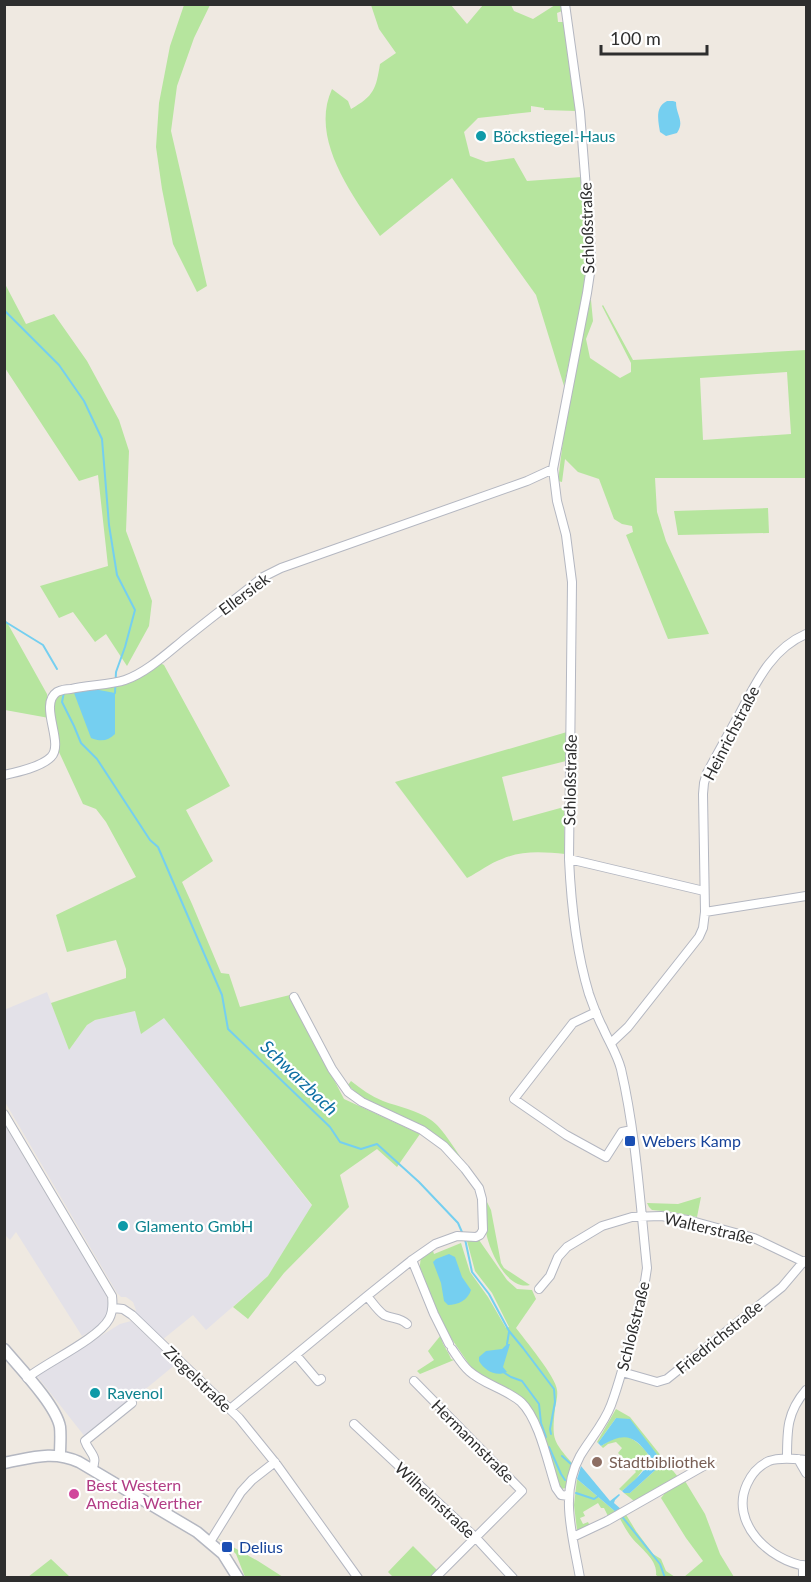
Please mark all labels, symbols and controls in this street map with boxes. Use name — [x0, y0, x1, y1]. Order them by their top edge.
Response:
scale bar — [601, 18, 708, 56]
text: 100 m — [610, 27, 661, 49]
place label: Böckstiegel-Haus — [493, 126, 616, 145]
marker: Böckstiegel-Haus — [474, 129, 488, 143]
street label: Schloßstraße — [575, 182, 598, 274]
street label: Ellersiek — [215, 568, 273, 619]
street label: Heinrichstraße — [699, 682, 763, 783]
street label: Schloßstraße — [559, 734, 580, 826]
water label: Schwarzbach — [256, 1035, 343, 1120]
place label: Webers Kamp — [642, 1131, 741, 1150]
marker: Webers Kamp — [623, 1134, 637, 1148]
street label: Walterstraße — [662, 1208, 756, 1247]
place label: Glamento GmbH — [135, 1216, 253, 1235]
marker: Glamento GmbH — [116, 1219, 130, 1233]
street label: Schloßstraße — [612, 1279, 653, 1372]
street label: Friedrichstraße — [672, 1296, 766, 1377]
street label: Ziegelstraße — [161, 1342, 236, 1415]
place label: Ravenol — [107, 1383, 163, 1402]
marker: Ravenol — [88, 1386, 102, 1400]
street label: Hermannstraße — [428, 1395, 519, 1486]
place label: Stadtbibliothek — [609, 1452, 716, 1471]
marker: Stadtbibliothek — [590, 1455, 604, 1469]
street label: Wilhelmstraße — [391, 1458, 479, 1542]
place label: Best Western Amedia Werther — [86, 1475, 202, 1512]
marker: Best Western Amedia Werther — [67, 1487, 81, 1501]
place label: Delius — [239, 1537, 283, 1556]
marker: Delius — [220, 1540, 234, 1554]

